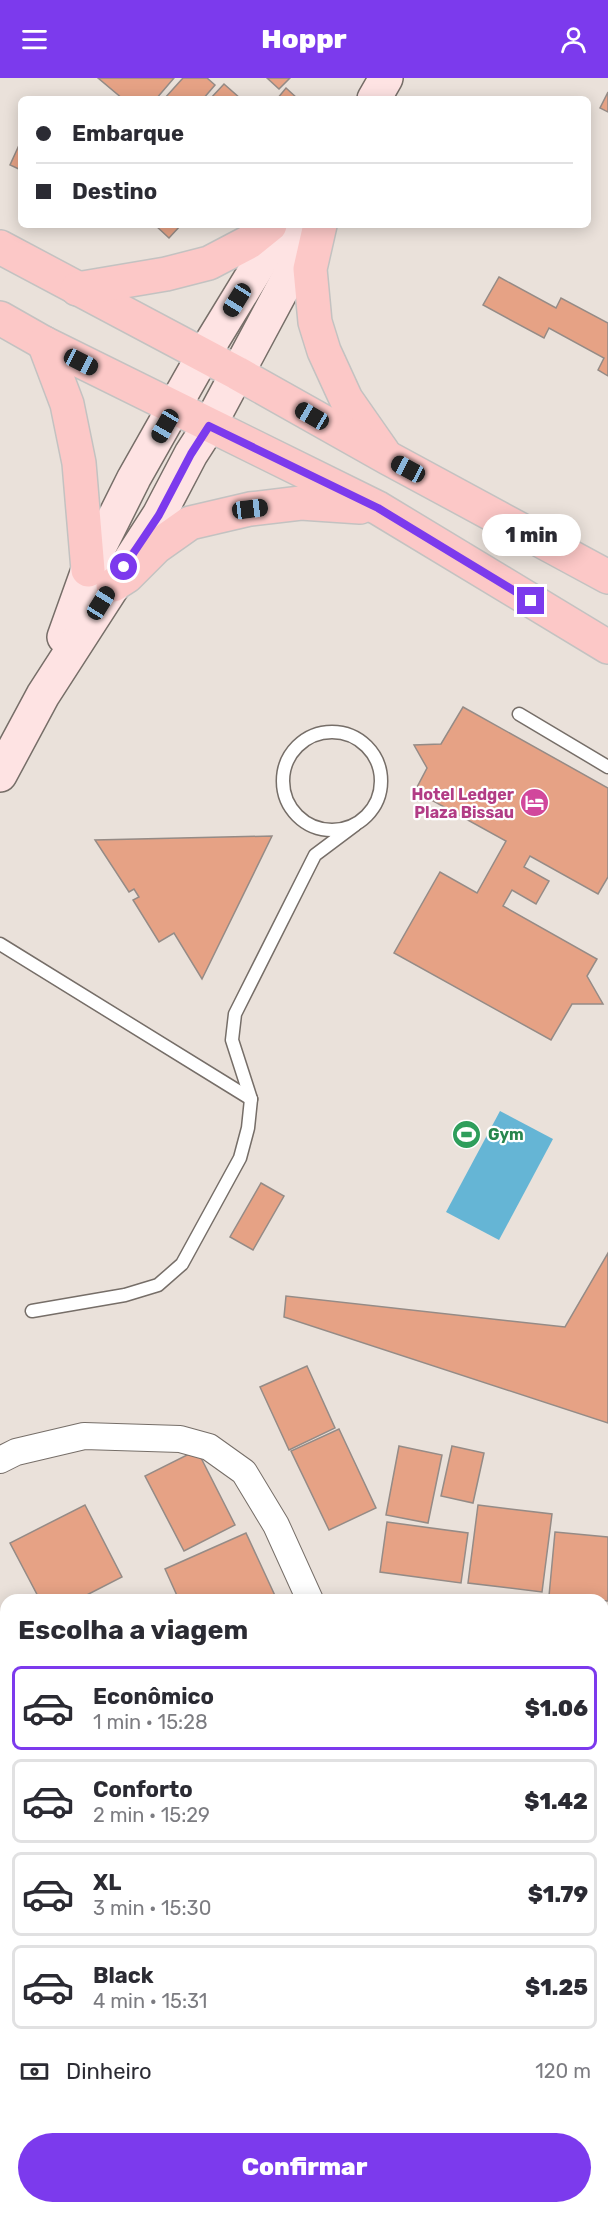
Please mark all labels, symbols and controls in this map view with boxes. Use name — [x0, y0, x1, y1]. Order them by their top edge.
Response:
icon: menu — [18, 23, 51, 56]
text: Hoppr — [261, 23, 347, 55]
icon: person — [557, 23, 590, 56]
text: Embarque — [72, 120, 184, 147]
text: Destino — [72, 178, 157, 205]
car — [220, 280, 254, 320]
car — [61, 346, 101, 378]
car — [292, 399, 332, 433]
car — [148, 406, 182, 446]
car — [388, 453, 428, 485]
car — [231, 498, 269, 520]
callout: 1 min — [482, 514, 580, 556]
text: 1 min — [505, 523, 558, 547]
route start — [110, 553, 137, 580]
car — [84, 583, 118, 623]
route end — [517, 587, 544, 614]
place label: Hotel Ledger Plaza Bissau — [411, 785, 515, 822]
hotel icon: Hotel Ledger Plaza Bissau — [519, 787, 551, 819]
sports icon: Gym — [451, 1118, 483, 1150]
place label: Gym — [488, 1125, 524, 1144]
text: Escolha a viagem — [18, 1614, 248, 1646]
icon: car — [21, 1681, 75, 1735]
text: Econômico — [93, 1683, 214, 1710]
text: $1.06 — [525, 1695, 588, 1722]
text: 1 min · 15:28 — [93, 1710, 208, 1734]
icon: car — [21, 1774, 75, 1828]
text: Conforto — [93, 1776, 193, 1803]
text: $1.42 — [524, 1788, 588, 1815]
text: 2 min · 15:29 — [93, 1803, 210, 1827]
icon: car — [21, 1867, 75, 1921]
text: XL — [93, 1869, 121, 1896]
text: $1.79 — [528, 1881, 588, 1908]
text: 3 min · 15:30 — [93, 1896, 211, 1920]
icon: car — [21, 1960, 75, 2014]
text: Black — [93, 1962, 154, 1989]
text: $1.25 — [525, 1974, 588, 2001]
text: 4 min · 15:31 — [93, 1989, 207, 2013]
icon: cash — [18, 2055, 51, 2088]
text: Dinheiro — [66, 2058, 152, 2085]
text: 120 m — [535, 2059, 591, 2083]
button: Confirmar — [18, 2133, 591, 2202]

